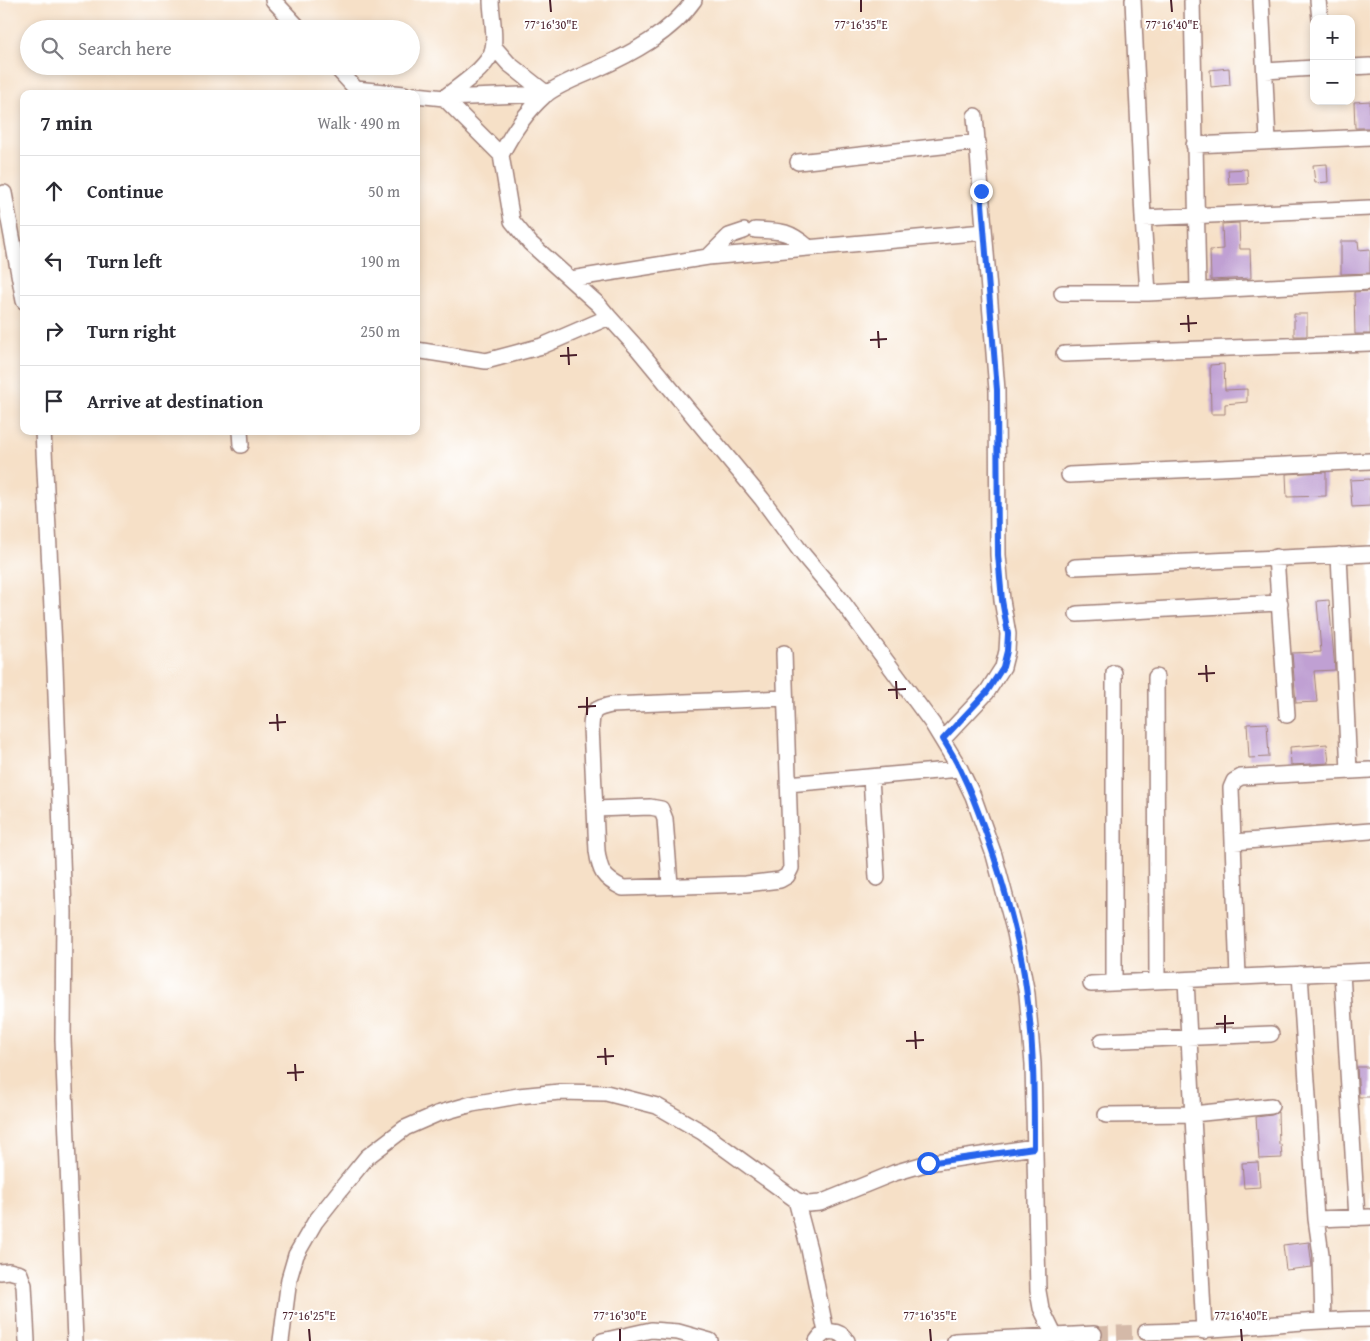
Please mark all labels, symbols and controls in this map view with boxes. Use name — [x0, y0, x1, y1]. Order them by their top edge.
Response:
map controls — [1310, 15, 1355, 105]
button: + — [1310, 15, 1355, 60]
text: 77°16'30"E — [524, 16, 578, 33]
text: 77°16'35"E — [834, 16, 888, 33]
text: 77°16'40"E — [1145, 16, 1199, 33]
search box — [20, 20, 420, 75]
icon: search — [38, 34, 66, 62]
text: Search here — [78, 34, 172, 62]
button: − — [1310, 60, 1355, 105]
text: 7 min — [40, 107, 92, 138]
text: Walk · 490 m — [317, 111, 400, 135]
icon: ahead — [40, 177, 68, 205]
text: Continue — [87, 177, 164, 205]
text: 50 m — [368, 179, 400, 203]
route end — [970, 180, 993, 203]
icon: left — [40, 247, 68, 275]
text: Turn left — [87, 247, 162, 275]
text: 190 m — [360, 249, 400, 273]
icon: right — [40, 317, 68, 345]
text: Turn right — [87, 317, 176, 345]
text: 250 m — [360, 319, 400, 343]
icon: arrive — [40, 387, 68, 415]
text: Arrive at destination — [87, 387, 263, 415]
route start — [917, 1152, 940, 1175]
text: 77°16'25"E — [282, 1307, 336, 1324]
text: 77°16'30"E — [593, 1307, 647, 1324]
text: 77°16'35"E — [903, 1307, 957, 1324]
text: 77°16'40"E — [1214, 1307, 1268, 1324]

